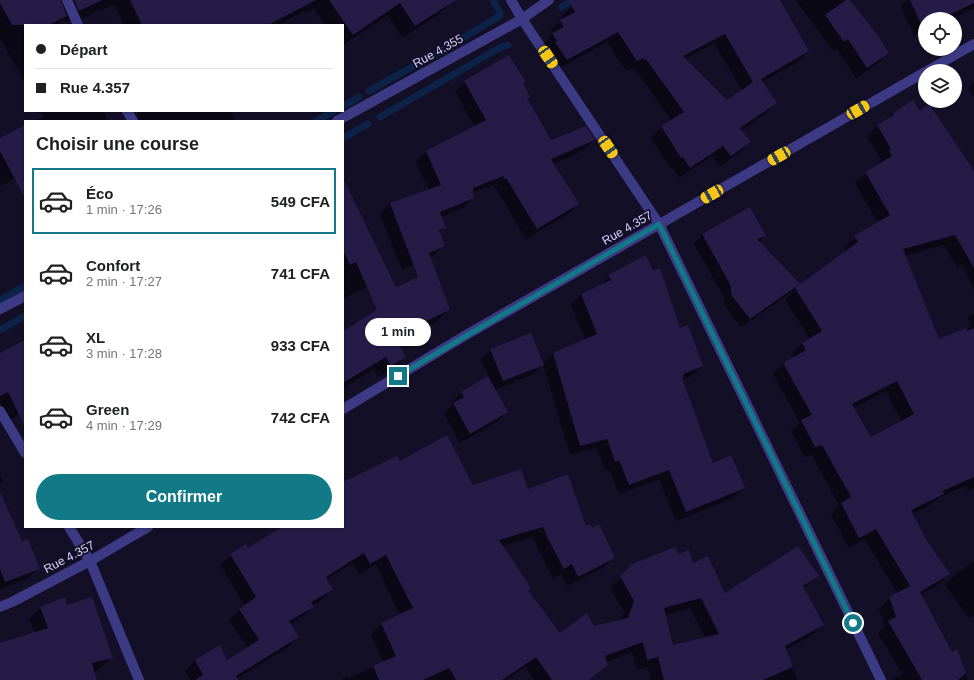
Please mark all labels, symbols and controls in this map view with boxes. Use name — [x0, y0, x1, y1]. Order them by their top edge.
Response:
map controls — [918, 12, 962, 108]
button: locate — [918, 12, 962, 56]
street label: Rue 4.355 — [410, 31, 466, 71]
text: Départ — [60, 41, 108, 58]
car — [536, 44, 560, 70]
button: layers — [918, 64, 962, 108]
text: Rue 4.357 — [60, 79, 130, 96]
car — [845, 99, 871, 121]
text: Choisir une course — [36, 134, 199, 154]
car — [596, 134, 620, 160]
car — [766, 145, 792, 167]
icon: car — [38, 183, 74, 219]
car — [699, 183, 725, 205]
text: Éco — [86, 185, 114, 202]
text: 549 CFA — [271, 193, 330, 210]
text: 1 min · 17:26 — [86, 202, 162, 217]
street label: Rue 4.357 — [600, 208, 655, 248]
icon: car — [38, 255, 74, 291]
text: Confort — [86, 257, 140, 274]
text: 741 CFA — [271, 265, 330, 282]
text: 2 min · 17:27 — [86, 274, 162, 289]
callout: 1 min — [365, 318, 431, 346]
text: 1 min — [381, 324, 415, 339]
icon: car — [38, 327, 74, 363]
text: XL — [86, 329, 105, 346]
text: 933 CFA — [271, 337, 330, 354]
text: 3 min · 17:28 — [86, 346, 162, 361]
route end — [389, 367, 407, 385]
icon: car — [38, 399, 74, 435]
text: Green — [86, 401, 129, 418]
text: 742 CFA — [271, 409, 330, 426]
text: 4 min · 17:29 — [86, 418, 162, 433]
button: Confirmer — [36, 474, 332, 520]
street label: Rue 4.357 — [41, 538, 97, 576]
route start — [844, 614, 862, 632]

